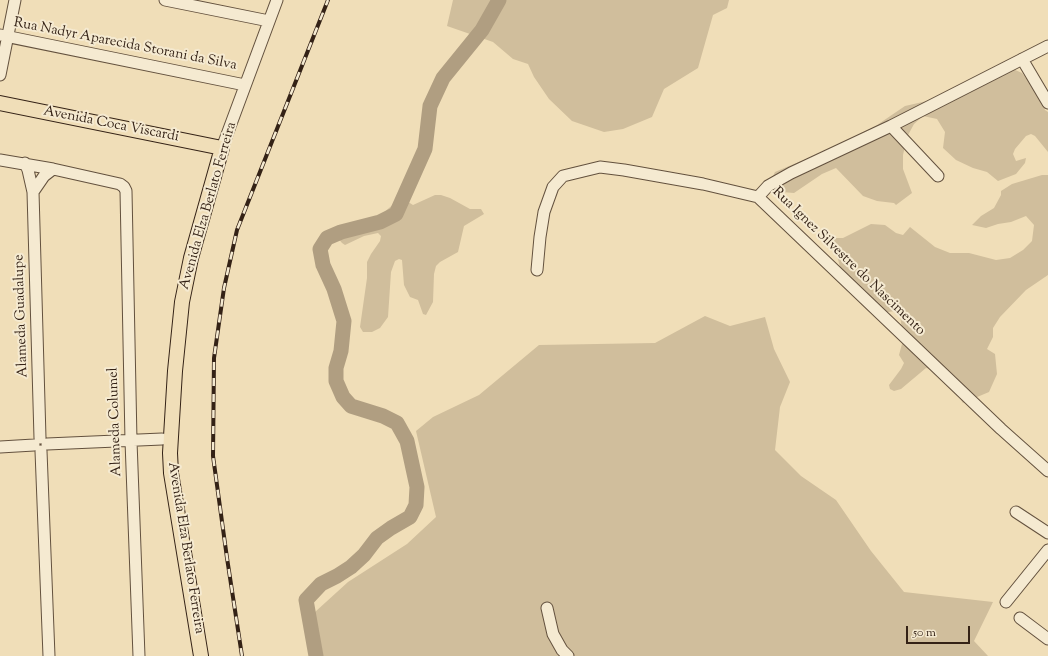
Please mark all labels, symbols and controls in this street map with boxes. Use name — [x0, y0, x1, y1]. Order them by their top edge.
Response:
street label: Rua Nadyr Aparecida Storani da Silva — [12, 15, 238, 75]
street label: Avenida Coca Viscardi — [42, 104, 180, 146]
street label: Avenida Elza Berlato Ferreira — [177, 120, 241, 292]
street label: Rua Ignez Silvestre do Nascimento — [768, 184, 928, 340]
street label: Alameda Guadalupe — [11, 254, 33, 378]
street label: Alameda Columel — [106, 367, 126, 477]
street label: Avenida Elza Berlato Ferreira — [163, 461, 207, 635]
scale bar — [908, 618, 972, 644]
text: 50 m — [913, 624, 936, 642]

